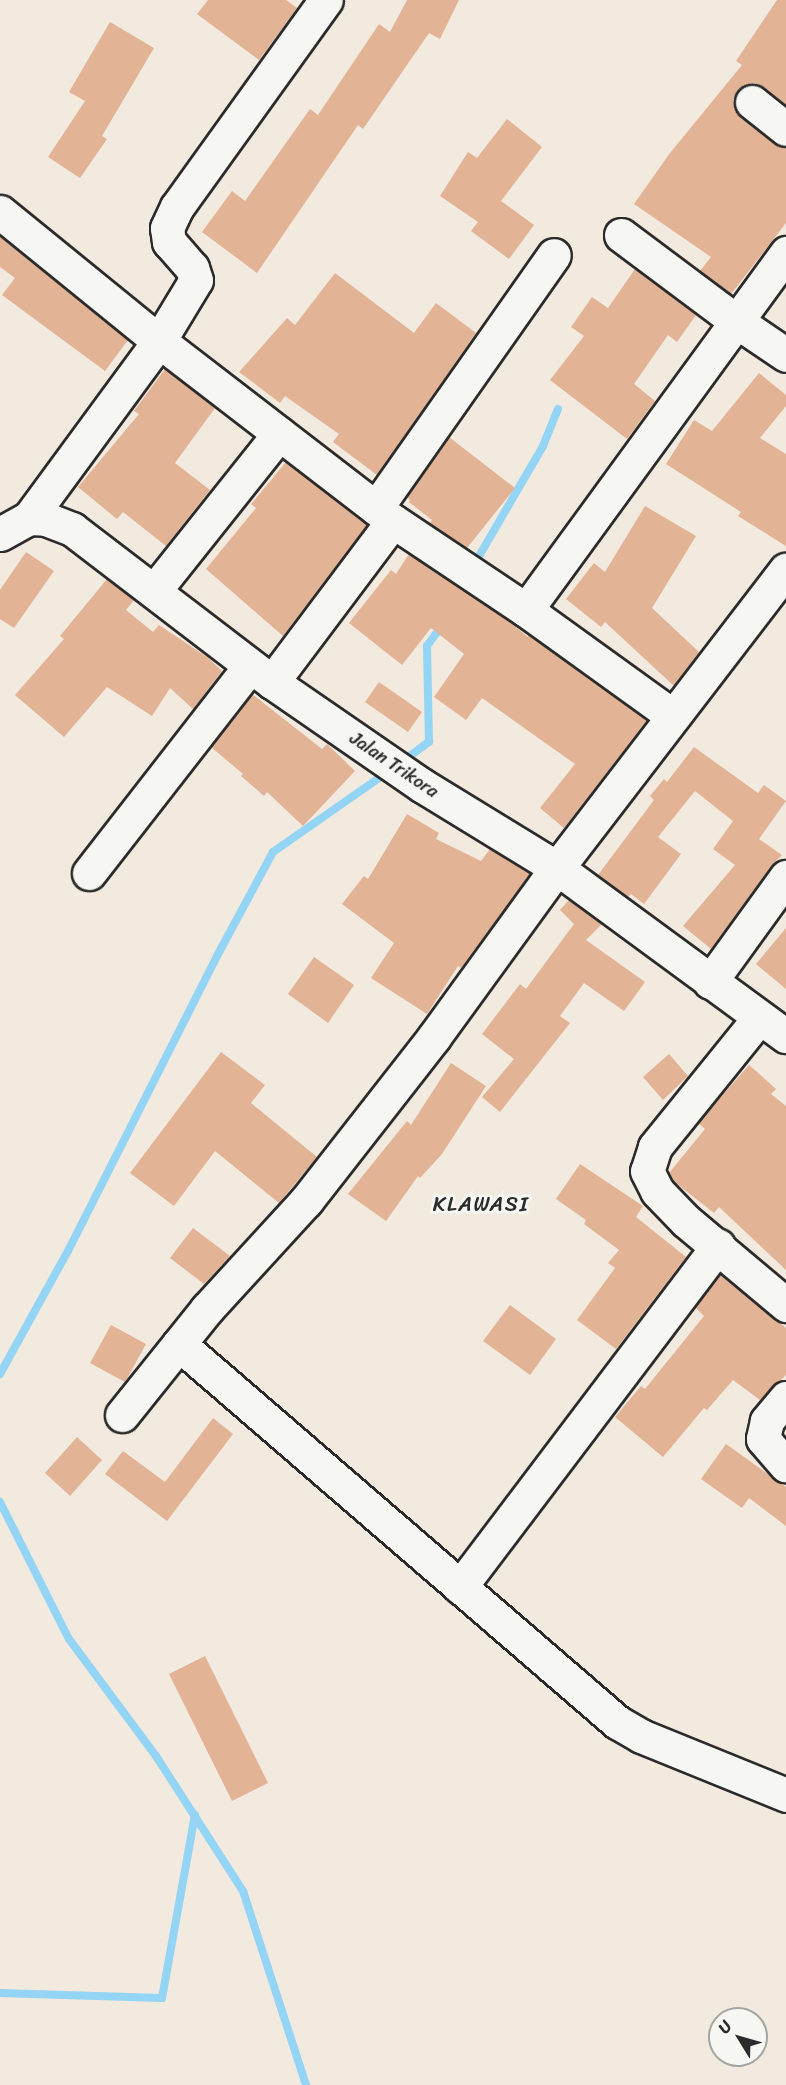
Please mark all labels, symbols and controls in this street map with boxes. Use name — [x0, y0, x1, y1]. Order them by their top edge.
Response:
street label: Jalan Trikora — [346, 728, 442, 802]
district label: KLAWASI — [433, 1191, 529, 1217]
north arrow — [708, 2007, 768, 2067]
text: U — [710, 2014, 740, 2040]

